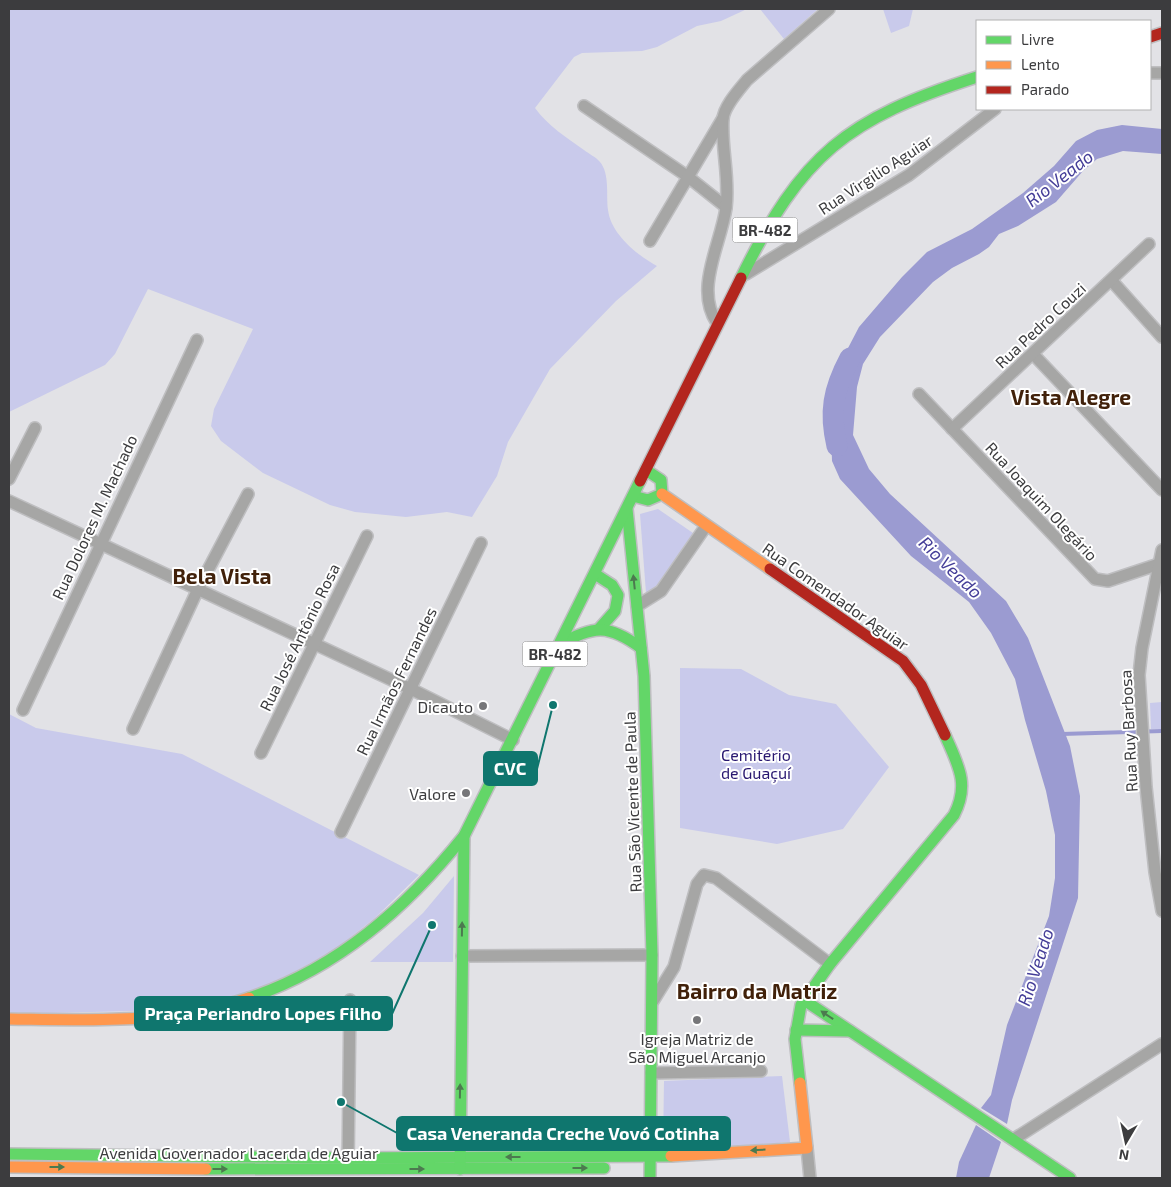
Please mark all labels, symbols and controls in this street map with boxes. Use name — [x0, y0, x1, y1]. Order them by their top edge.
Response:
legend — [976, 20, 1151, 110]
text: Livre — [1021, 30, 1054, 48]
text: Lento — [1021, 55, 1060, 73]
text: Parado — [1021, 80, 1069, 98]
street label: Rua Virgilio Aguiar — [814, 130, 936, 218]
water label: Rio Veado — [1021, 145, 1097, 211]
road number: BR-482 — [732, 218, 798, 242]
street label: Rua Pedro Couzi — [991, 278, 1089, 372]
district label: Vista Alegre — [1011, 384, 1131, 409]
street label: Rua Dolores M. Machado — [47, 432, 141, 602]
street label: Rua Joaquim Olegário — [982, 438, 1102, 564]
water label: Rio Veado — [915, 531, 987, 603]
street label: Rua Comendador Aguiar — [759, 538, 913, 654]
street label: Rua José Antônio Rosa — [255, 560, 343, 714]
district label: Bela Vista — [172, 563, 272, 588]
one-way arrow — [630, 574, 638, 590]
street label: Rua Irmãos Fernandes — [352, 604, 440, 758]
road number: BR-482 — [522, 642, 588, 666]
street label: Rua Ruy Barbosa — [1115, 669, 1141, 793]
place label: Dicauto — [417, 697, 473, 716]
marker: Dicauto — [477, 700, 489, 712]
street label: Rua São Vicente de Paula — [619, 711, 645, 893]
park label: Cemitério de Guaçuí — [721, 745, 792, 783]
callout: CVC — [484, 752, 537, 785]
text: CVC — [494, 757, 527, 779]
place label: Valore — [409, 784, 456, 803]
marker: Valore — [460, 787, 472, 799]
one-way arrow — [459, 920, 467, 936]
water label: Rio Veado — [1012, 926, 1058, 1008]
district label: Bairro da Matriz — [677, 978, 837, 1003]
callout: Praça Periandro Lopes Filho — [135, 997, 392, 1030]
text: Praça Periandro Lopes Filho — [144, 1002, 382, 1025]
one-way arrow — [820, 1010, 833, 1020]
marker: Igreja Matriz de São Miguel Arcanjo — [691, 1014, 703, 1026]
place label: Igreja Matriz de São Miguel Arcanjo — [628, 1029, 766, 1067]
one-way arrow — [456, 1083, 464, 1099]
callout: Casa Veneranda Creche Vovó Cotinha — [397, 1117, 730, 1150]
north arrow — [1101, 1117, 1151, 1167]
text: Casa Veneranda Creche Vovó Cotinha — [407, 1122, 719, 1144]
street label: Avenida Governador Lacerda de Aguiar — [100, 1143, 379, 1162]
text: N — [1118, 1146, 1130, 1165]
one-way arrow — [750, 1147, 766, 1155]
one-way arrow — [505, 1153, 521, 1161]
one-way arrow — [50, 1163, 66, 1171]
one-way arrow — [572, 1164, 588, 1172]
one-way arrow — [212, 1165, 228, 1173]
one-way arrow — [410, 1165, 426, 1173]

